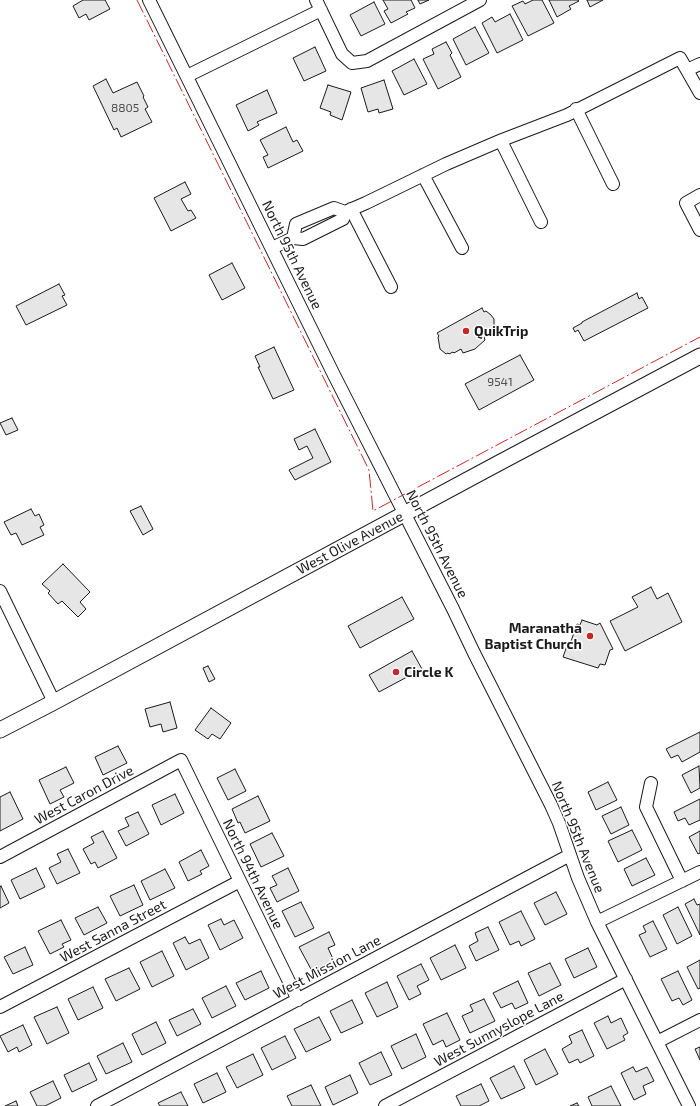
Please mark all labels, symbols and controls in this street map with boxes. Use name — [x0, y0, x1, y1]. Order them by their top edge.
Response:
house number: 8805 — [111, 101, 139, 115]
street label: North 95th Avenue — [258, 198, 326, 312]
place label: QuikTrip — [474, 323, 528, 339]
marker: QuikTrip — [461, 326, 471, 336]
house number: 9541 — [487, 375, 513, 389]
street label: North 95th Avenue — [402, 487, 472, 601]
street label: West Olive Avenue — [294, 508, 406, 578]
place label: Maranatha Baptist Church — [485, 620, 582, 652]
marker: Maranatha Baptist Church — [585, 631, 595, 641]
place label: Circle K — [404, 664, 453, 680]
marker: Circle K — [391, 667, 401, 677]
street label: West Caron Drive — [32, 762, 136, 828]
street label: North 95th Avenue — [548, 779, 608, 895]
street label: North 94th Avenue — [219, 816, 287, 932]
street label: West Sanna Street — [57, 896, 169, 966]
street label: West Mission Lane — [270, 932, 384, 1002]
street label: West Sunnyslope Lane — [431, 988, 567, 1070]

